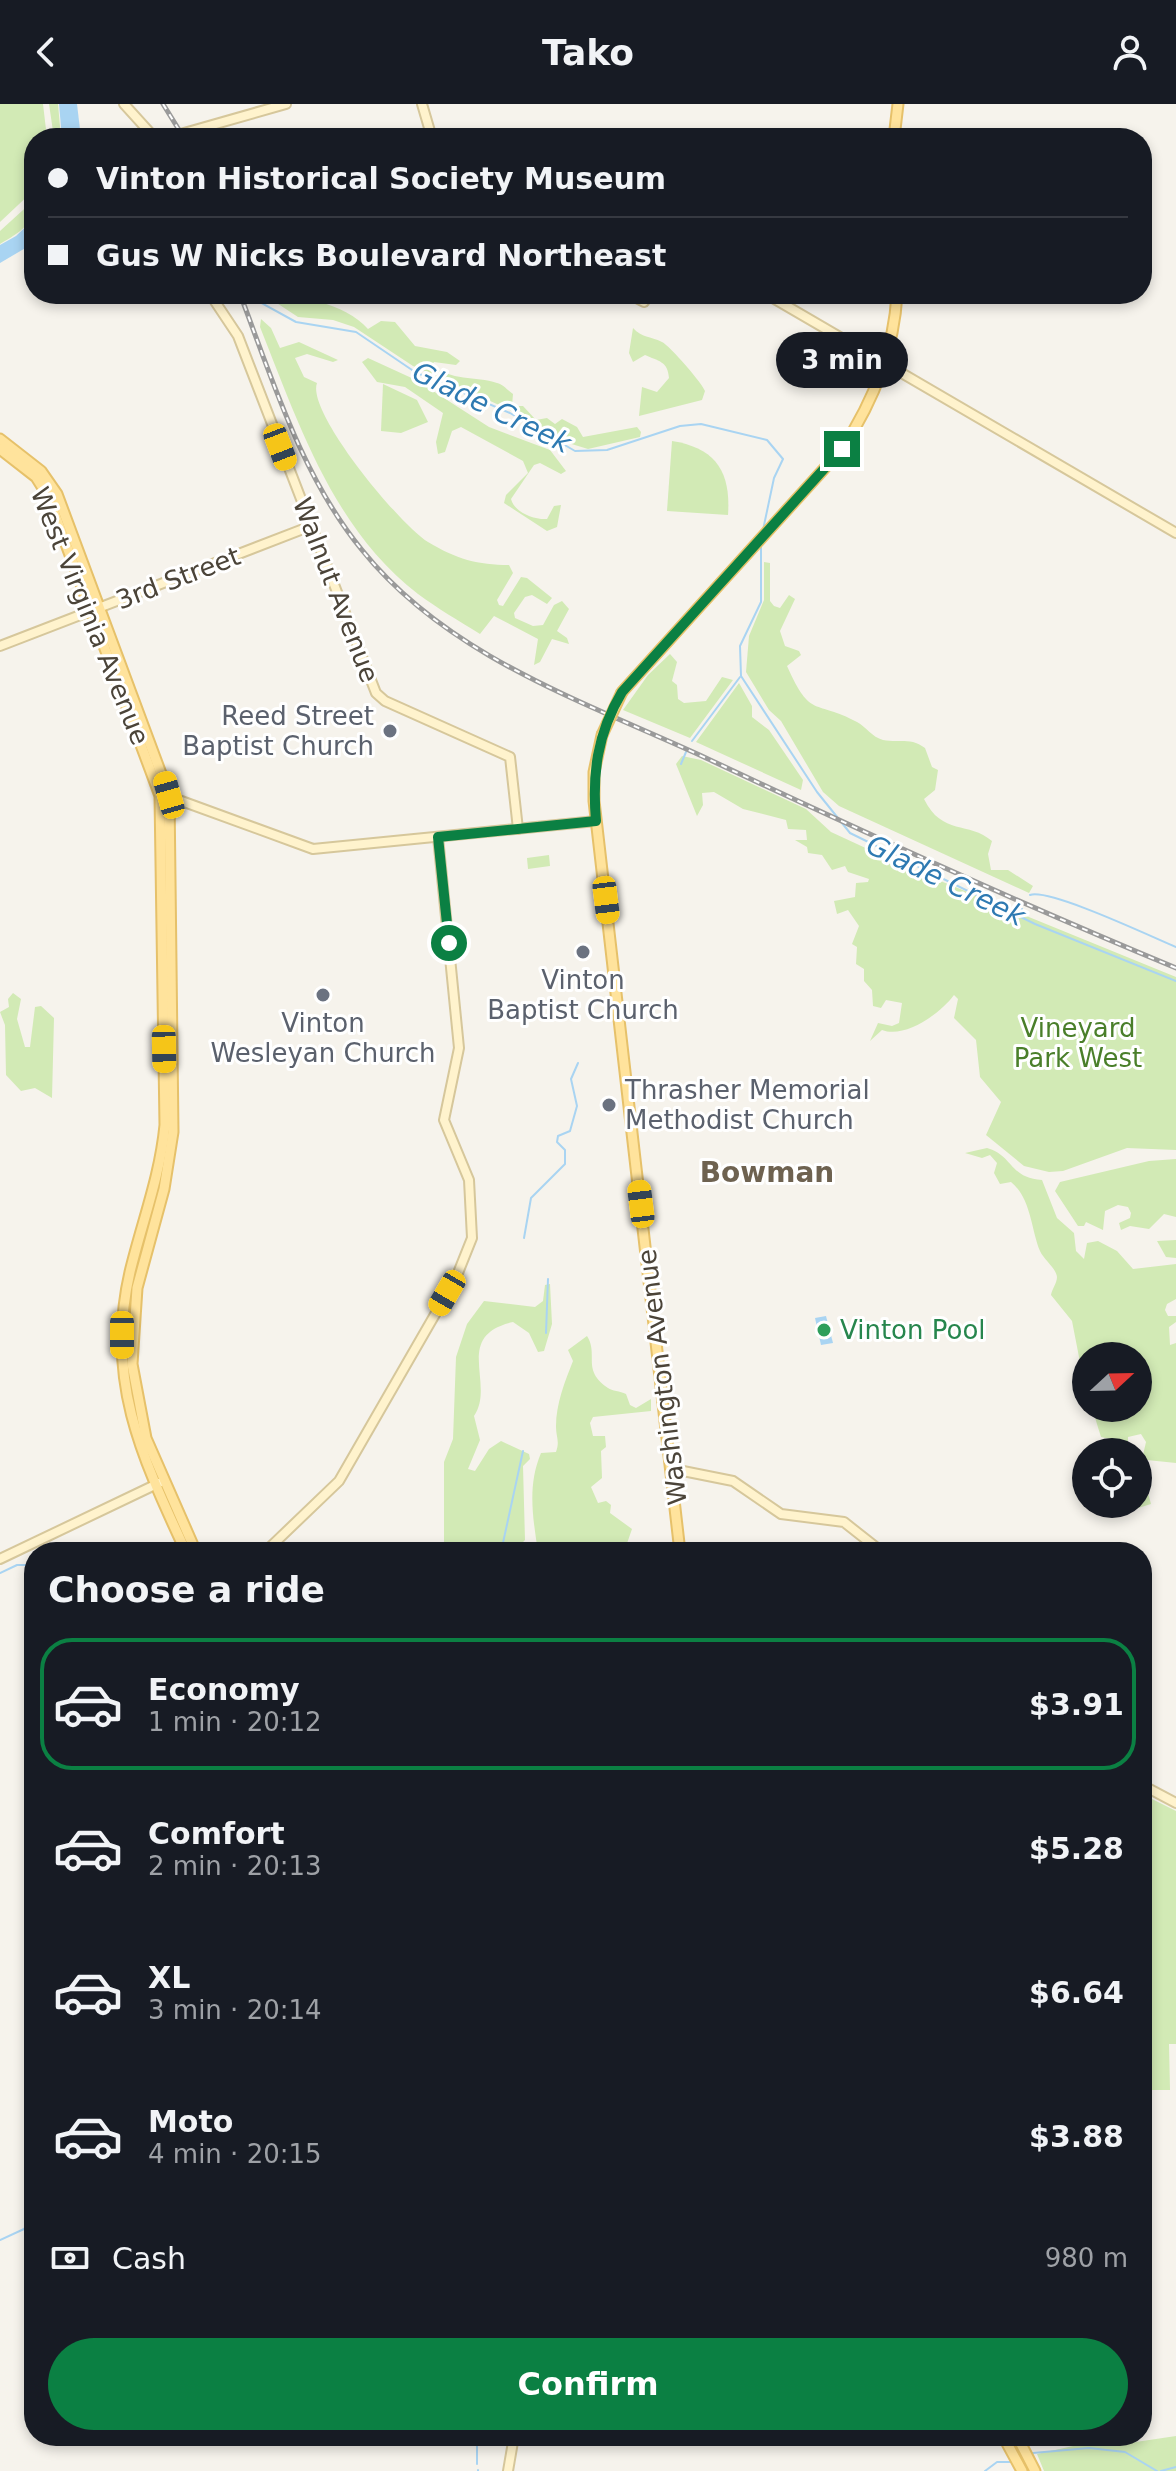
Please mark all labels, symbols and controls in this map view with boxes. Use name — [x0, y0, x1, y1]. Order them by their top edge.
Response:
icon: back — [24, 30, 68, 74]
icon: person — [1108, 30, 1152, 74]
text: Tako — [542, 32, 634, 73]
text: Vinton Historical Society Museum — [96, 161, 666, 196]
text: Gus W Nicks Boulevard Northeast — [96, 238, 666, 273]
callout: 3 min — [776, 333, 908, 389]
text: 3 min — [801, 345, 883, 375]
water label: Glade Creek — [407, 355, 578, 461]
car — [260, 420, 300, 474]
route end — [824, 431, 860, 467]
street label: West Virginia Avenue — [25, 483, 155, 749]
street label: Walnut Avenue — [287, 493, 385, 687]
street label: 3rd Street — [112, 541, 244, 615]
place label: Reed Street Baptist Church — [182, 701, 374, 761]
marker: Reed Street Baptist Church — [381, 722, 399, 740]
car — [151, 769, 187, 821]
water label: Glade Creek — [861, 828, 1032, 934]
car — [591, 875, 621, 925]
route start — [431, 925, 467, 961]
marker: Vinton Baptist Church — [574, 943, 592, 961]
place label: Vinton Baptist Church — [487, 965, 679, 1025]
marker: Vinton Wesleyan Church — [314, 986, 332, 1004]
place label: Vinton Wesleyan Church — [210, 1008, 436, 1068]
park label: Vineyard Park West — [1014, 1013, 1142, 1073]
car — [152, 1025, 176, 1073]
place label: Thrasher Memorial Methodist Church — [624, 1075, 870, 1135]
marker: Thrasher Memorial Methodist Church — [600, 1096, 618, 1114]
district label: Bowman — [700, 1156, 834, 1189]
car — [626, 1179, 656, 1229]
street label: Washington Avenue — [631, 1247, 693, 1507]
car — [425, 1266, 469, 1320]
car — [110, 1311, 134, 1359]
place label: Vinton Pool — [840, 1315, 986, 1345]
marker: Vinton Pool — [815, 1321, 833, 1339]
north arrow — [1072, 1342, 1152, 1422]
map controls — [1072, 1342, 1152, 1518]
button: locate — [1072, 1438, 1152, 1518]
text: Choose a ride — [48, 1569, 325, 1610]
icon: car — [52, 1668, 124, 1740]
text: Economy — [148, 1672, 300, 1707]
text: $3.91 — [1029, 1687, 1124, 1722]
text: 1 min · 20:12 — [148, 1707, 322, 1737]
icon: car — [52, 1812, 124, 1884]
text: Comfort — [148, 1816, 285, 1851]
text: $5.28 — [1029, 1831, 1124, 1866]
text: 2 min · 20:13 — [148, 1851, 322, 1881]
icon: car — [52, 1956, 124, 2028]
text: XL — [148, 1960, 190, 1995]
text: $6.64 — [1029, 1975, 1124, 2010]
text: 3 min · 20:14 — [148, 1995, 322, 2025]
icon: car — [52, 2100, 124, 2172]
text: Moto — [148, 2104, 233, 2139]
text: $3.88 — [1029, 2119, 1124, 2154]
text: 4 min · 20:15 — [148, 2139, 322, 2169]
icon: cash — [48, 2236, 92, 2280]
text: Cash — [112, 2241, 186, 2276]
text: 980 m — [1045, 2243, 1128, 2273]
button: Confirm — [48, 2338, 1128, 2430]

